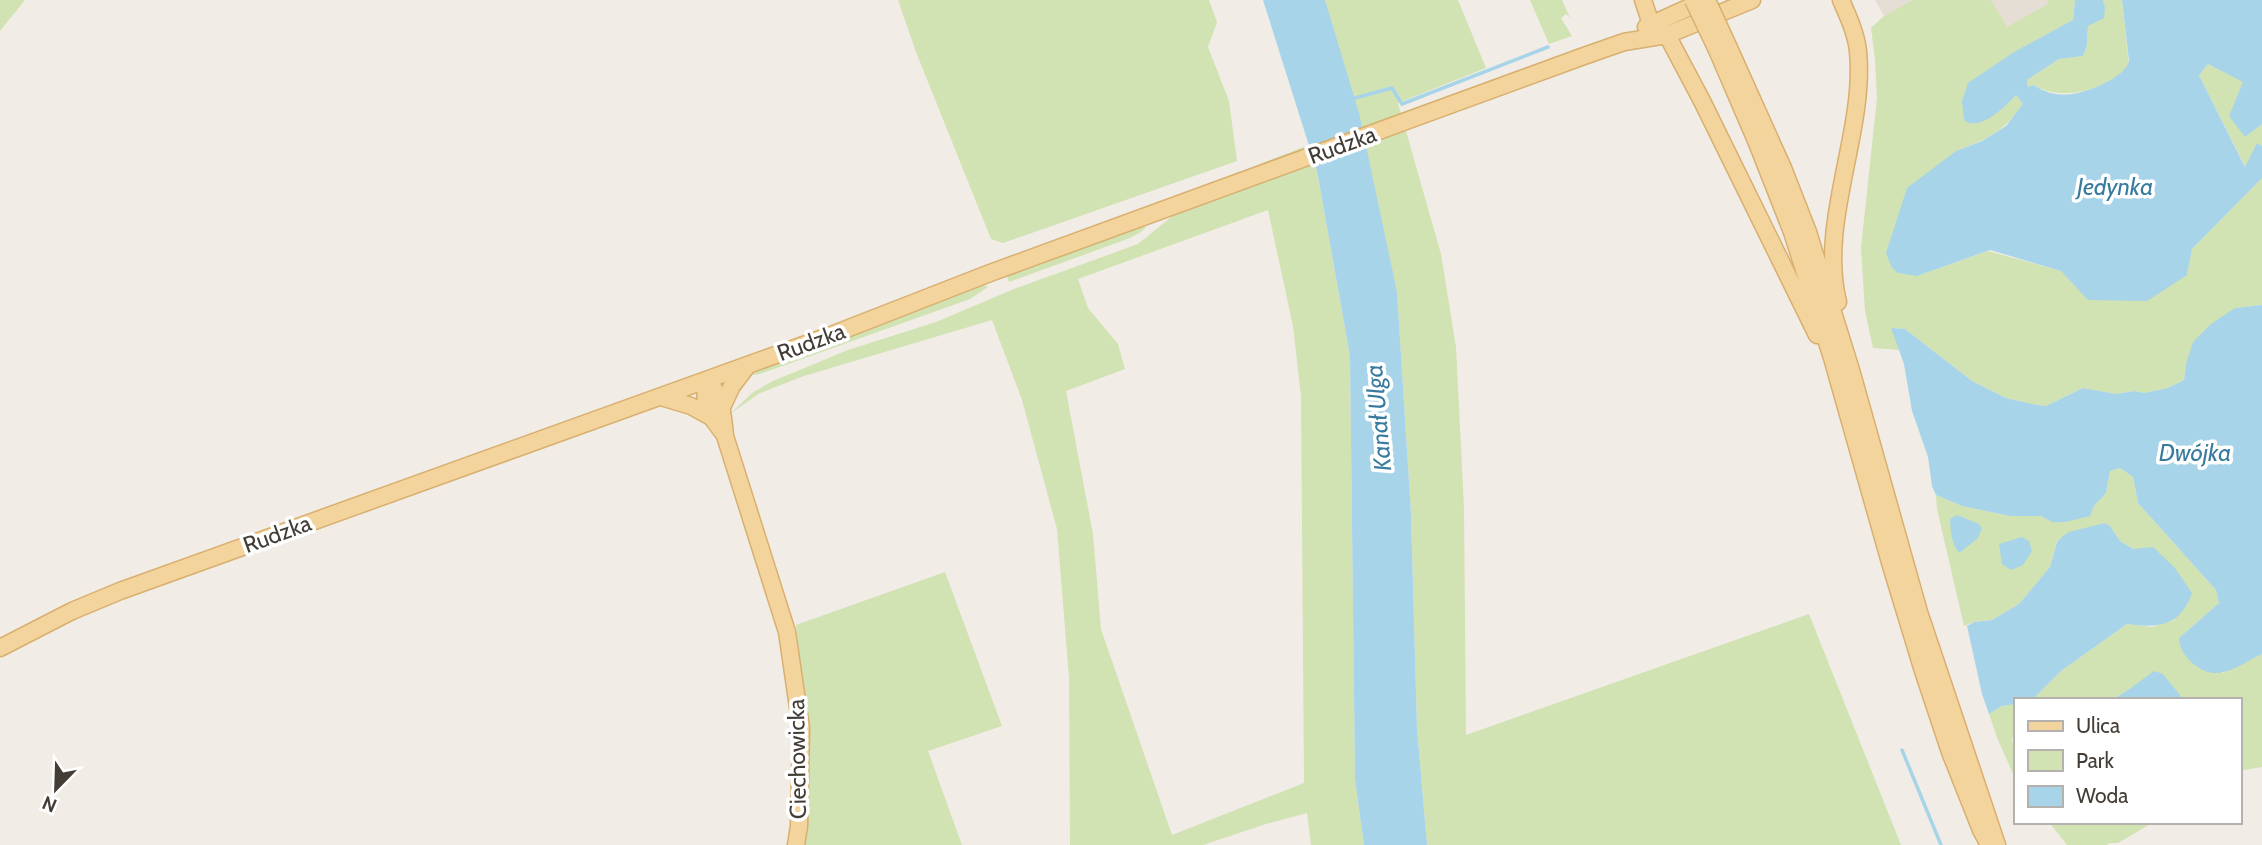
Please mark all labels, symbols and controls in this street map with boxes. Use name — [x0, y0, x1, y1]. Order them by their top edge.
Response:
street label: Rudzka — [1304, 120, 1380, 170]
water label: Jedynka — [2075, 172, 2153, 201]
street label: Rudzka — [773, 317, 849, 367]
water label: Kanał Ulga — [1359, 363, 1397, 473]
water label: Dwójka — [2159, 438, 2231, 467]
street label: Rudzka — [239, 509, 315, 559]
legend — [2014, 698, 2241, 824]
street label: Ciechowicka — [782, 699, 812, 819]
text: Ulica — [2076, 713, 2120, 738]
text: Park — [2076, 748, 2114, 773]
north arrow — [21, 754, 91, 824]
text: Woda — [2076, 783, 2128, 808]
text: N — [39, 791, 60, 817]

